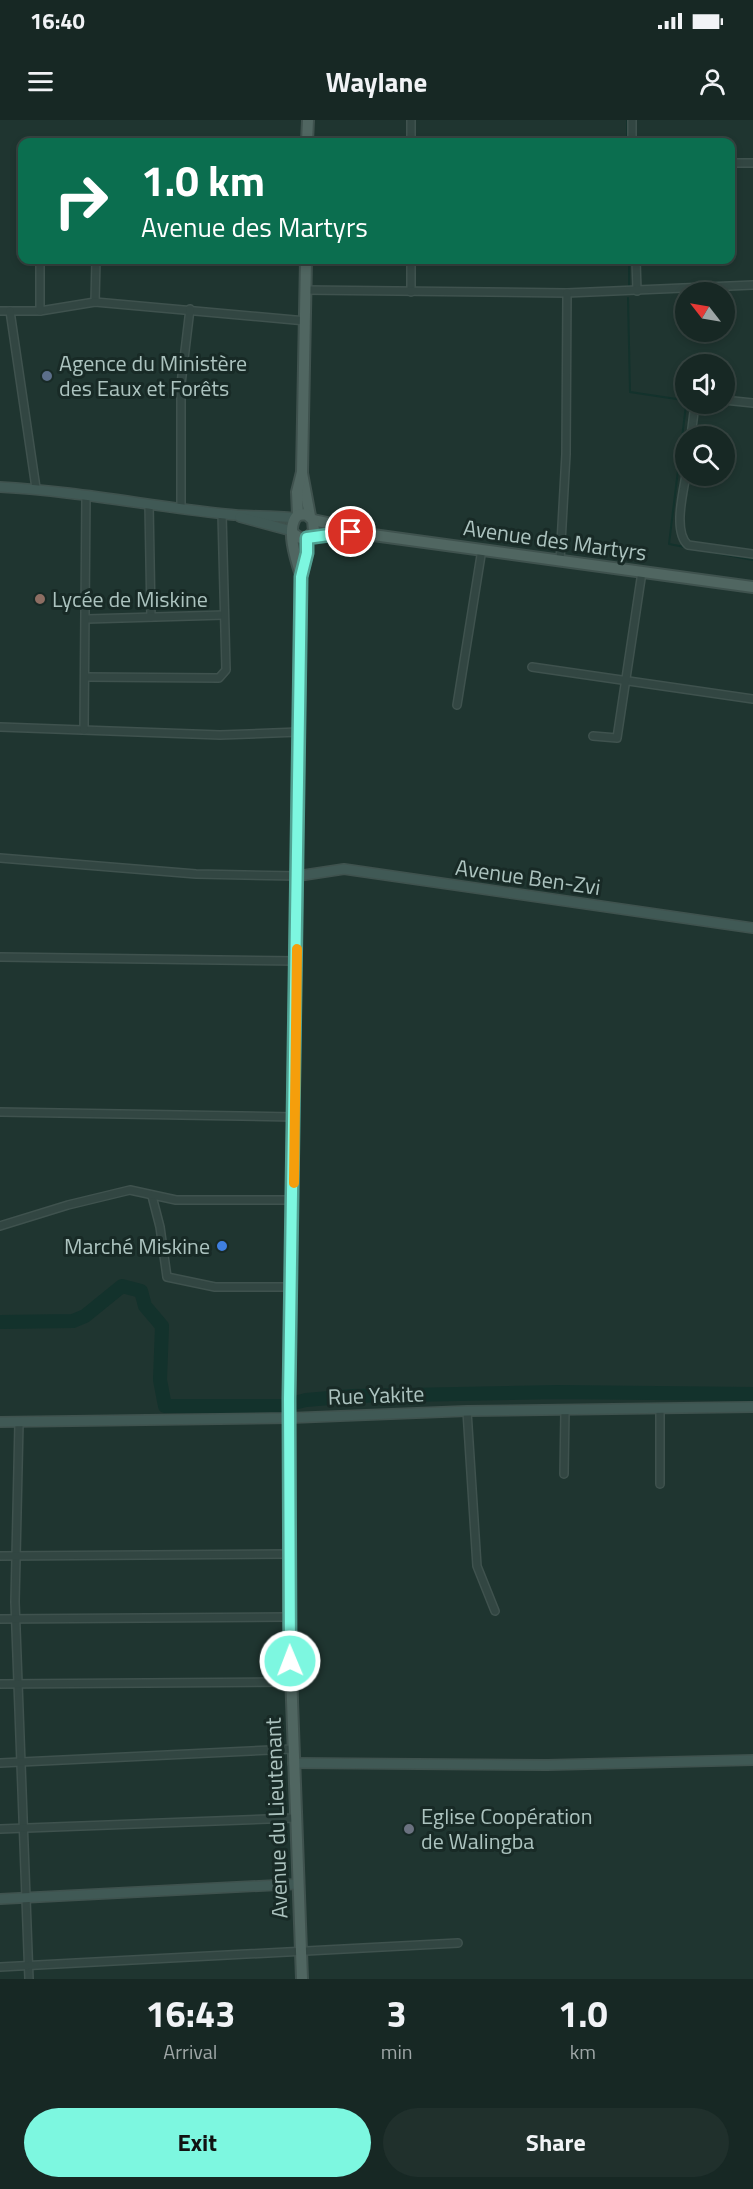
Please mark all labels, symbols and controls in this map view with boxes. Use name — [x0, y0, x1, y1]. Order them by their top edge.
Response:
text: 16:40 — [30, 4, 85, 38]
text: Waylane — [326, 61, 427, 102]
icon: menu — [24, 65, 57, 98]
icon: person — [696, 65, 729, 98]
text: 1.0 km — [141, 148, 265, 212]
icon: right — [42, 162, 120, 240]
text: Avenue des Martyrs — [141, 206, 368, 247]
north arrow — [675, 282, 735, 342]
map controls — [675, 282, 735, 486]
place label: Agence du Ministère des Eaux et Forêts — [59, 346, 247, 405]
button: sound — [675, 354, 735, 414]
marker: Agence du Ministère des Eaux et Forêts — [40, 369, 54, 383]
button: search — [675, 426, 735, 486]
pin — [325, 506, 376, 557]
street label: Avenue des Martyrs — [461, 510, 649, 570]
icon: arrive — [334, 515, 367, 548]
place label: Lycée de Miskine — [52, 582, 208, 616]
marker: Lycée de Miskine — [33, 592, 47, 606]
street label: Avenue Ben-Zvi — [453, 850, 603, 904]
place label: Marché Miskine — [64, 1229, 210, 1263]
marker: Marché Miskine — [215, 1239, 229, 1253]
street label: Rue Yakite — [327, 1376, 425, 1414]
position arrow — [258, 1629, 322, 1693]
street label: Avenue du Lieutenant — [255, 1717, 296, 1919]
place label: Eglise Coopération de Walingba — [421, 1799, 593, 1858]
marker: Eglise Coopération de Walingba — [402, 1822, 416, 1836]
text: 16:43 — [145, 1986, 235, 2041]
text: 3 — [387, 1986, 407, 2041]
text: 1.0 — [558, 1986, 608, 2041]
text: Arrival — [163, 2036, 217, 2067]
text: min — [381, 2036, 413, 2067]
text: km — [570, 2036, 596, 2067]
button: Exit — [24, 2108, 371, 2177]
button: Share — [383, 2108, 729, 2177]

